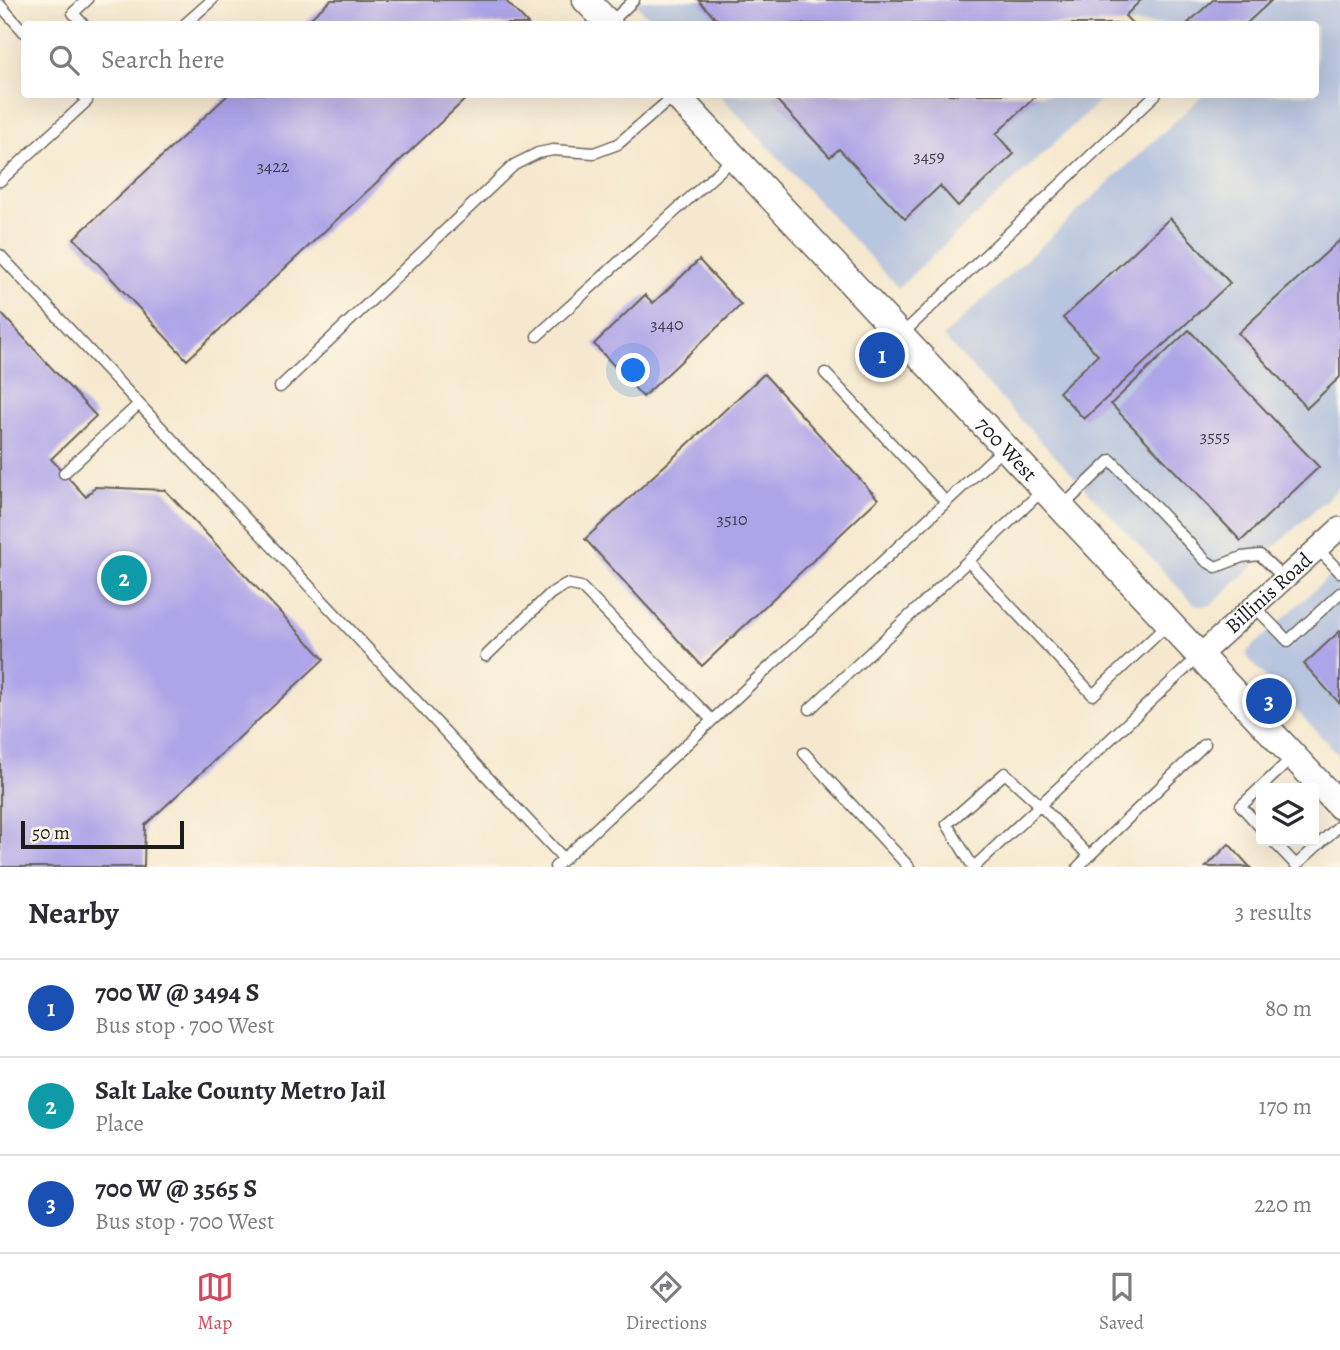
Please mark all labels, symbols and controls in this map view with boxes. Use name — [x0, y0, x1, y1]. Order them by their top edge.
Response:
search box — [21, 21, 1319, 98]
icon: search — [45, 41, 83, 79]
text: Search here — [101, 42, 225, 77]
house number: 3459 — [913, 144, 945, 168]
house number: 3422 — [257, 154, 290, 178]
house number: 3440 — [650, 312, 684, 336]
pin: 1 — [859, 329, 905, 381]
your location — [616, 353, 650, 387]
street label: 700 West — [970, 411, 1044, 487]
house number: 3555 — [1200, 424, 1230, 448]
house number: 3510 — [717, 507, 747, 531]
street label: Billinis Road — [1219, 546, 1319, 640]
pin: 2 — [101, 552, 147, 604]
pin: 3 — [1246, 675, 1292, 727]
map controls — [1256, 783, 1319, 846]
button: layers — [1256, 783, 1319, 846]
scale bar — [21, 818, 184, 850]
text: 50 m — [32, 820, 70, 846]
text: Nearby — [28, 893, 119, 933]
text: 3 results — [1235, 897, 1312, 928]
text: 700 W @ 3494 S — [95, 975, 259, 1010]
text: 1 — [47, 993, 55, 1024]
text: 80 m — [1265, 993, 1312, 1024]
text: Bus stop · 700 West — [95, 1010, 275, 1041]
text: Salt Lake County Metro Jail — [95, 1073, 386, 1108]
text: 2 — [45, 1091, 57, 1122]
text: 170 m — [1259, 1091, 1312, 1122]
text: Place — [95, 1108, 144, 1139]
text: 700 W @ 3565 S — [95, 1171, 257, 1206]
text: 3 — [46, 1189, 56, 1220]
text: 220 m — [1254, 1189, 1312, 1220]
text: Bus stop · 700 West — [95, 1206, 275, 1237]
tab: Map — [196, 1268, 234, 1336]
tab: Directions — [626, 1268, 707, 1336]
tab: Saved — [1099, 1268, 1144, 1336]

